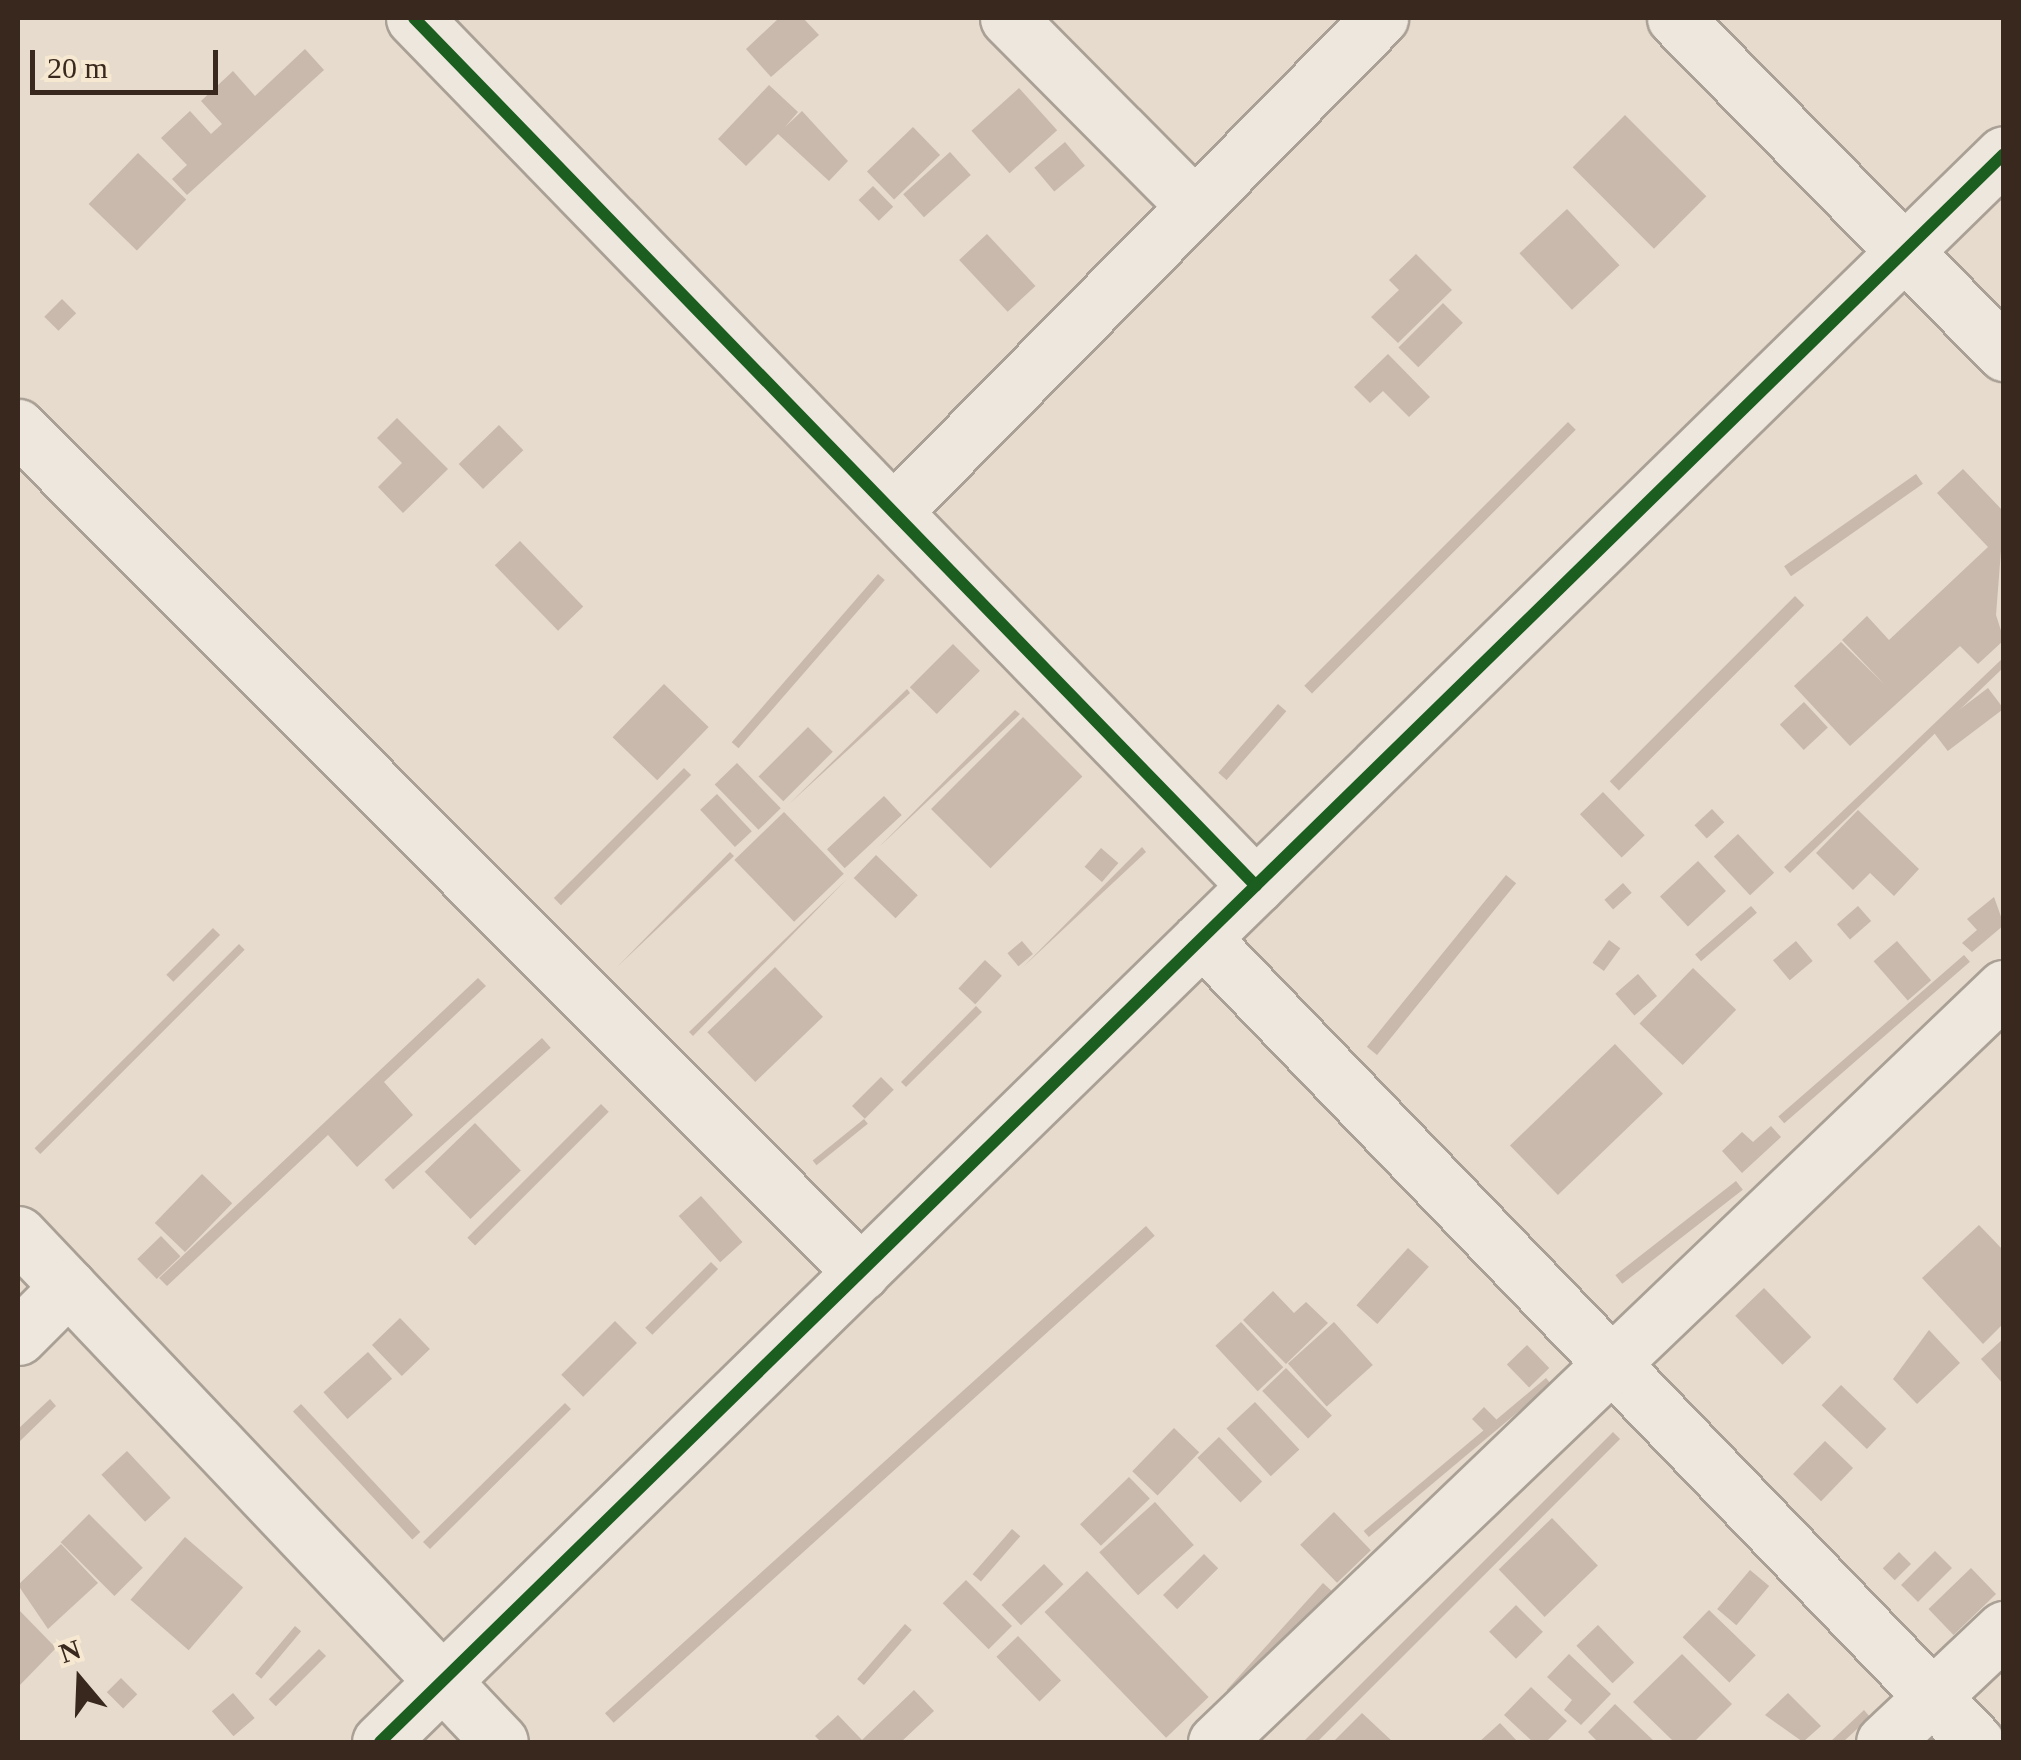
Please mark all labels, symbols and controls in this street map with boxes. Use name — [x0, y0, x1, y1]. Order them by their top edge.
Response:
scale bar — [35, 30, 222, 92]
text: 20 m — [47, 51, 108, 84]
north arrow — [30, 1630, 130, 1730]
text: N — [55, 1633, 85, 1669]

